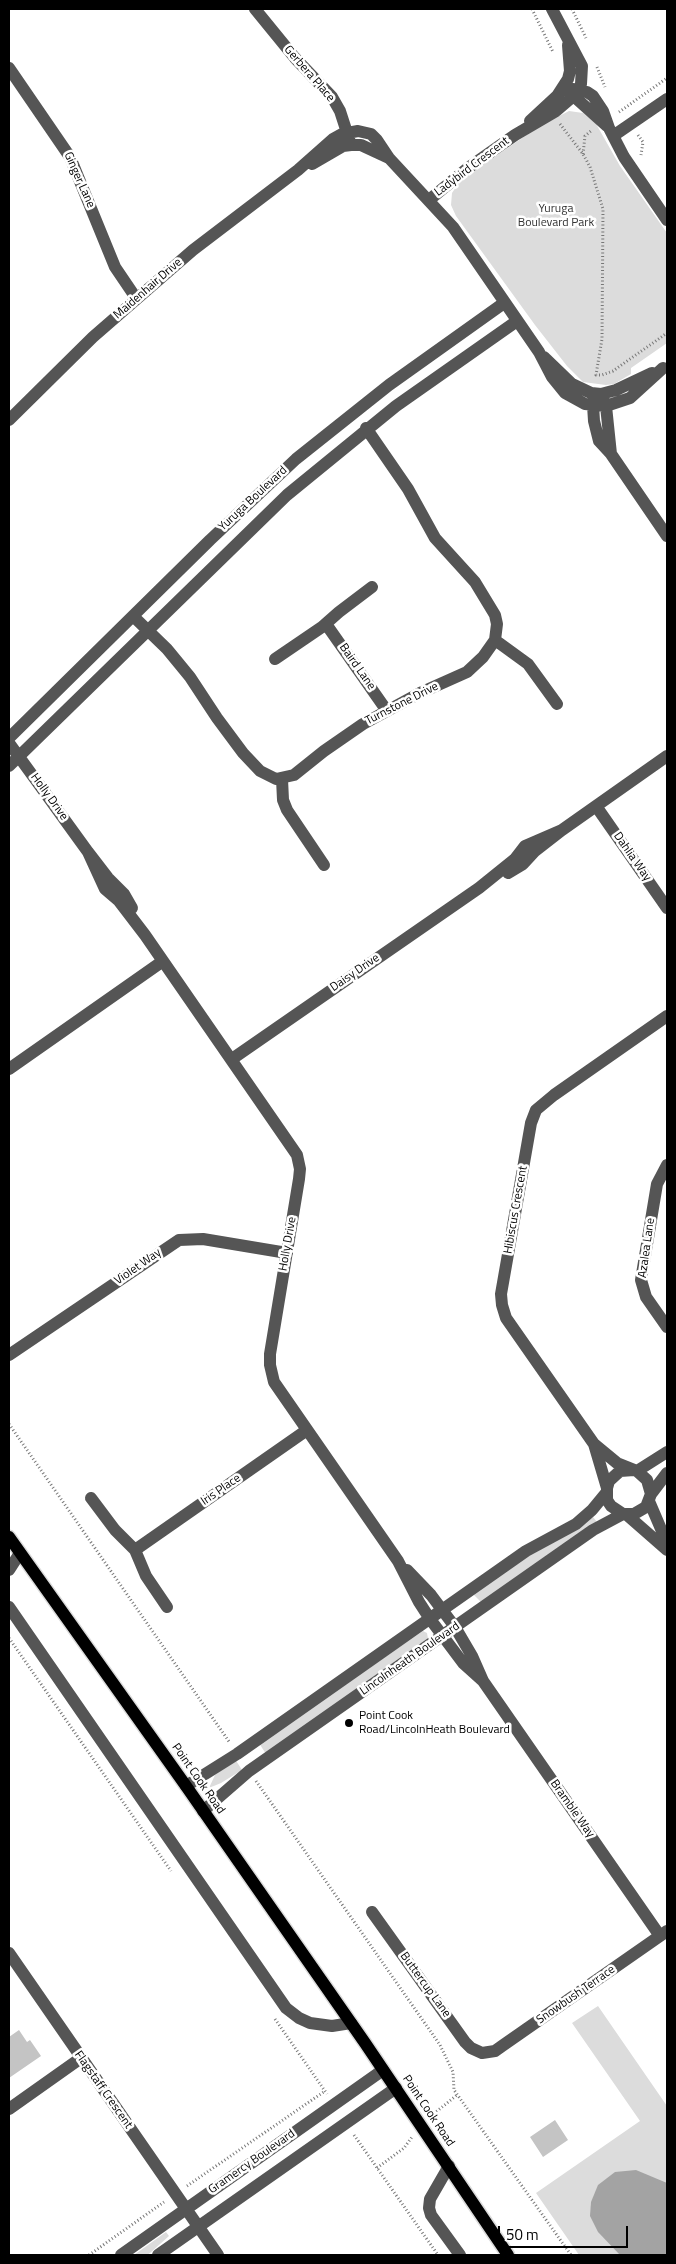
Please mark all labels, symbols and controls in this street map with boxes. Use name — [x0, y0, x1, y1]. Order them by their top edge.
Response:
street label: Gerbera Place — [281, 43, 337, 105]
street label: Ladybird Crescent — [432, 134, 512, 200]
street label: Ginger Lane — [60, 150, 98, 210]
park label: Yuruga Boulevard Park — [518, 202, 594, 230]
street label: Maidenhair Drive — [111, 255, 185, 323]
street label: Yuruga Boulevard — [216, 464, 290, 534]
street label: Baird Lane — [336, 641, 378, 693]
street label: Turnstone Drive — [363, 679, 441, 729]
street label: Holly Drive — [27, 771, 71, 823]
street label: Dahlia Way — [610, 830, 654, 884]
street label: Daisy Drive — [328, 951, 382, 995]
street label: Hibiscus Crescent — [501, 1165, 531, 1255]
street label: Holly Drive — [276, 1216, 300, 1272]
street label: Azalea Lane — [636, 1217, 658, 1279]
street label: Violet Way — [112, 1246, 164, 1288]
street label: Iris Place — [198, 1471, 244, 1509]
street label: Lincolnheath Boulevard — [357, 1619, 463, 1699]
place label: Point Cook Road/LincolnHeath Boulevard — [359, 1709, 510, 1737]
marker: Point Cook Road/LincolnHeath Boulevard — [343, 1717, 355, 1729]
street label: Point Cook Road — [168, 1741, 228, 1817]
street label: Bramble Way — [547, 1777, 597, 1841]
street label: Buttercup Lane — [397, 1950, 453, 2020]
street label: Snowbush Terrace — [534, 1963, 618, 2027]
street label: Flagstaff Crescent — [71, 2048, 135, 2132]
street label: Point Cook Road — [399, 2073, 457, 2149]
street label: Gramercy Boulevard — [206, 2127, 298, 2197]
scale bar — [501, 2216, 631, 2248]
text: 50 m — [506, 2223, 539, 2246]

